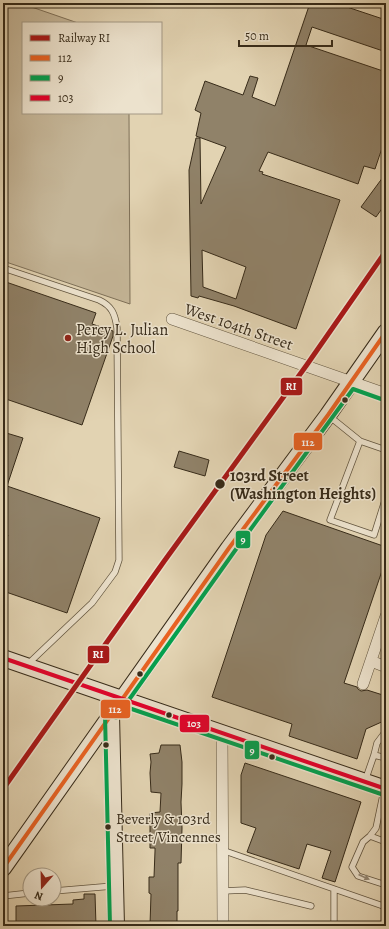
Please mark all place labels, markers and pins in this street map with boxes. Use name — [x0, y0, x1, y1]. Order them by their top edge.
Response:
place label: Percy L. Julian High School — [76, 319, 168, 359]
marker: Percy L. Julian High School — [63, 333, 73, 343]
unlabelled marker — [340, 395, 350, 405]
place label: 103rd Street (Washington Heights) — [230, 465, 376, 505]
marker: 103rd Street (Washington Heights) — [213, 477, 227, 491]
unlabelled marker — [135, 669, 145, 679]
unlabelled marker — [164, 710, 174, 720]
unlabelled marker — [101, 740, 111, 750]
unlabelled marker — [267, 752, 277, 762]
place label: Beverly & 103rd Street/Vincennes — [116, 809, 221, 847]
marker: Beverly & 103rd Street/Vincennes — [103, 822, 113, 832]

